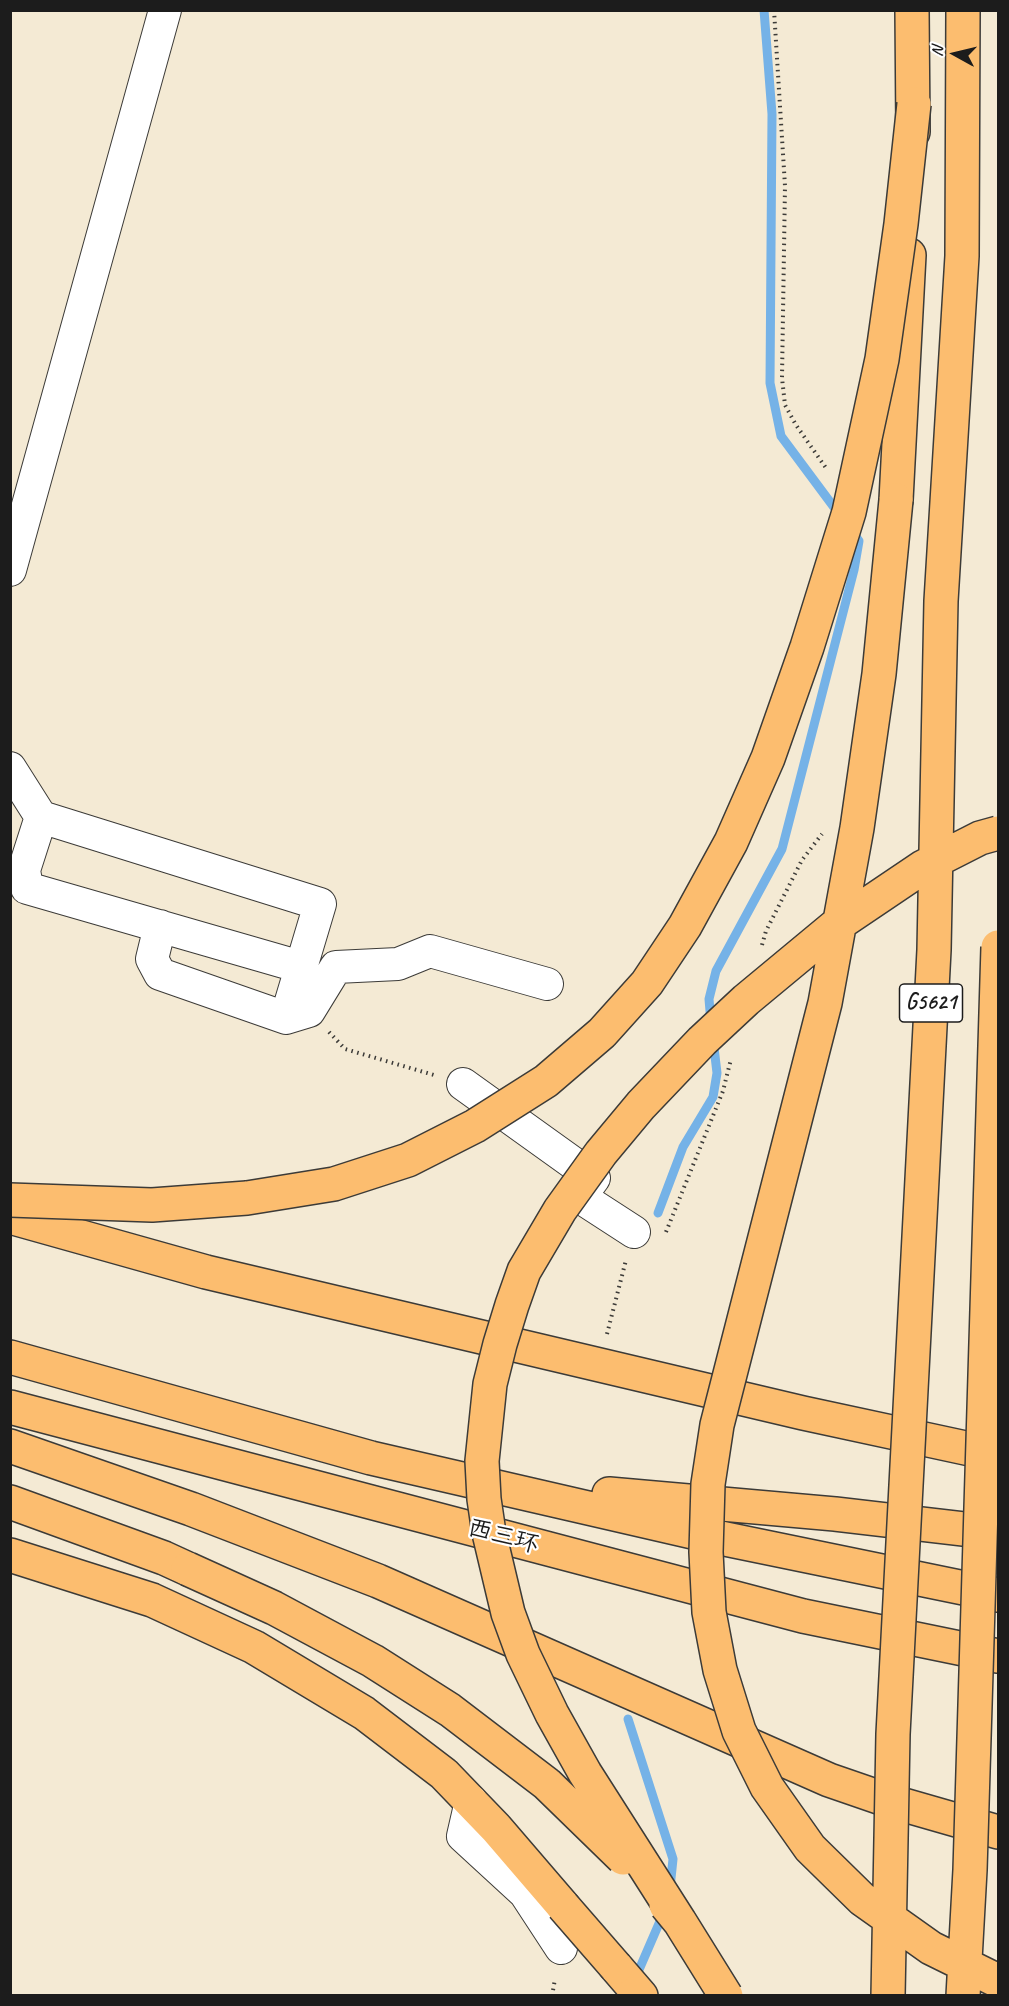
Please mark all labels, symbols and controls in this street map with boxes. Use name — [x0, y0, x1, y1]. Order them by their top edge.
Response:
north arrow — [925, 24, 985, 84]
text: N — [927, 45, 948, 58]
road number: G5621 — [900, 984, 962, 1022]
street label: 西三环 — [464, 1514, 542, 1560]

